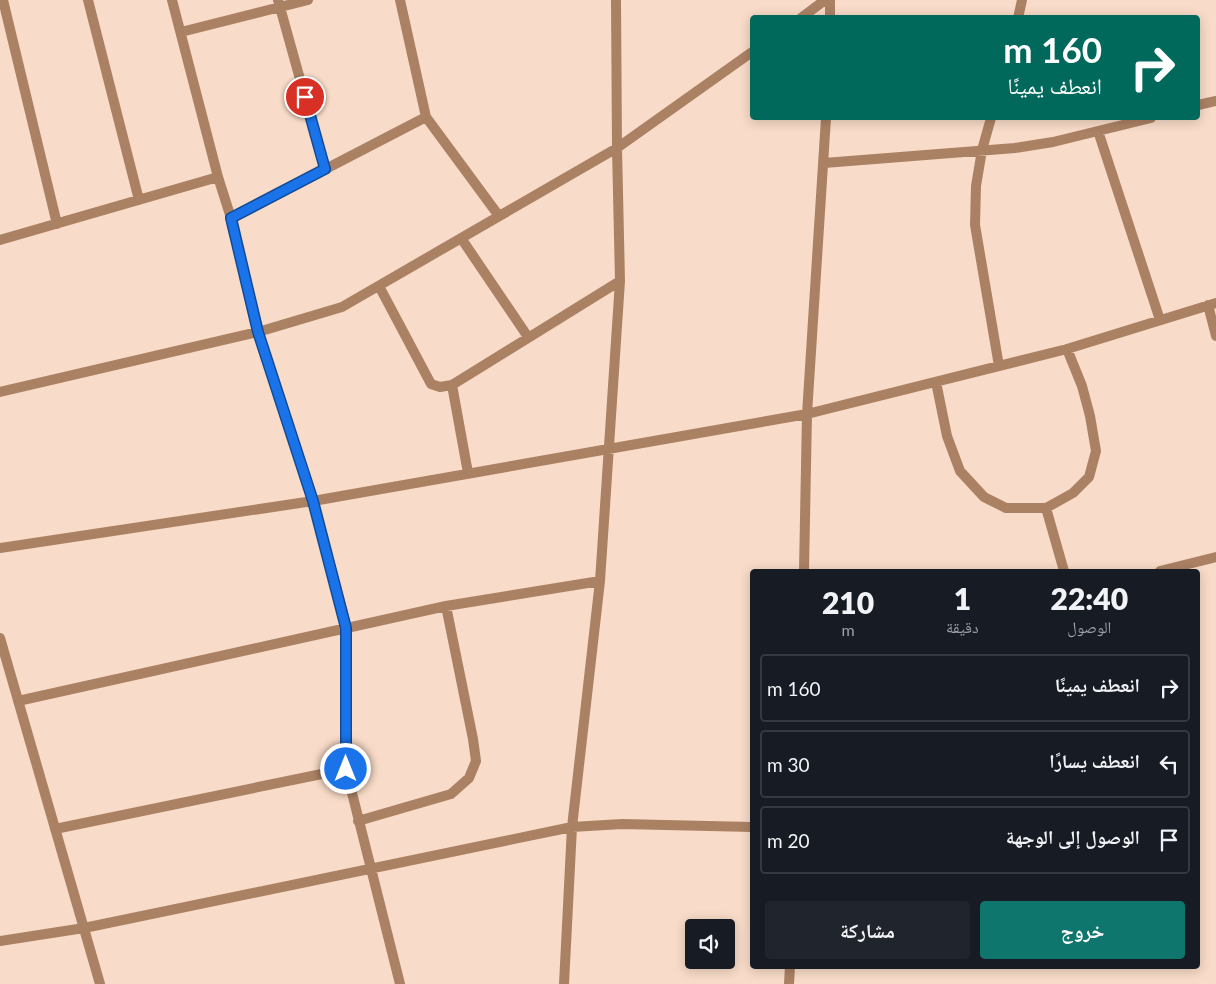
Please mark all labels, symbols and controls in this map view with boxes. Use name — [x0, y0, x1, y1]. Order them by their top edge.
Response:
text: 160 m — [1003, 28, 1102, 70]
icon: right — [1120, 35, 1185, 100]
text: انعطف يمينًا — [1008, 72, 1102, 99]
pin — [284, 76, 326, 118]
icon: arrive — [291, 83, 319, 111]
text: 1 — [954, 580, 971, 616]
text: 22:40 — [1051, 580, 1128, 616]
text: 210 — [822, 584, 874, 620]
text: دقيقة — [946, 617, 979, 636]
text: الوصول — [1067, 617, 1111, 636]
text: m — [841, 620, 855, 639]
text: انعطف يمينًا — [1055, 673, 1140, 696]
icon: right — [1155, 674, 1183, 702]
text: 160 m — [767, 677, 821, 700]
position arrow — [319, 742, 371, 794]
text: انعطف يسارًا — [1049, 749, 1140, 772]
icon: left — [1155, 750, 1183, 778]
text: 30 m — [767, 753, 810, 776]
text: الوصول إلى الوجهة — [1006, 825, 1140, 848]
icon: arrive — [1155, 826, 1183, 854]
text: 20 m — [767, 829, 810, 852]
button: مشاركة — [765, 901, 970, 959]
button: خروج — [980, 901, 1185, 959]
map controls — [685, 919, 735, 969]
button: sound — [685, 919, 735, 969]

